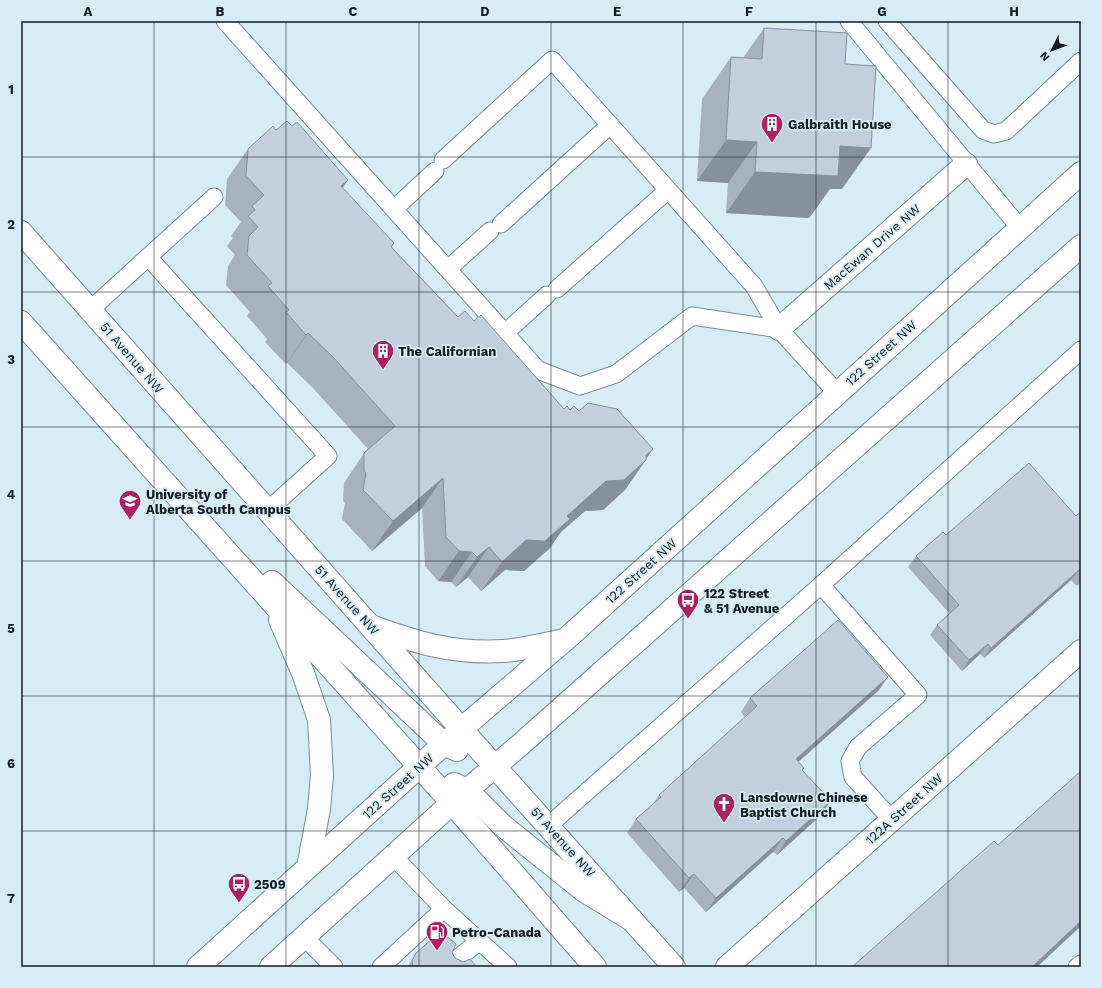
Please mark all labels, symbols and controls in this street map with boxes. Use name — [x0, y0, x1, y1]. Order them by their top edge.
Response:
text: A — [84, 4, 93, 19]
text: B — [216, 4, 225, 19]
text: C — [349, 4, 358, 19]
text: D — [480, 4, 490, 19]
text: E — [613, 4, 621, 19]
text: F — [745, 4, 753, 19]
text: G — [877, 4, 887, 19]
text: H — [1009, 4, 1019, 19]
north arrow — [1032, 30, 1072, 70]
text: N — [1037, 49, 1052, 64]
text: 1 — [8, 82, 14, 97]
building icon: Galbraith House — [759, 111, 785, 144]
place label: Galbraith House — [788, 117, 892, 132]
street label: MacEwan Drive NW — [821, 201, 924, 293]
text: 2 — [7, 217, 15, 232]
street label: 122 Street NW — [842, 317, 920, 389]
street label: 51 Avenue NW — [97, 319, 167, 397]
building icon: The Californian — [370, 338, 396, 371]
place label: The Californian — [398, 344, 496, 359]
text: 3 — [7, 352, 15, 367]
text: 4 — [7, 487, 16, 502]
place label: University of Alberta South Campus — [146, 487, 291, 517]
school or university icon: University of Alberta South Campus — [117, 488, 143, 521]
street label: 122 Street NW — [602, 535, 680, 607]
street label: 51 Avenue NW — [312, 562, 383, 638]
place label: 122 Street & 51 Avenue — [704, 586, 780, 616]
bus stop icon: 122 Street & 51 Avenue — [675, 587, 701, 620]
text: 5 — [7, 621, 15, 636]
street label: 122 Street NW — [359, 750, 437, 822]
text: 6 — [7, 756, 15, 771]
street label: 122A Street NW — [862, 770, 946, 847]
place label: Lansdowne Chinese Baptist Church — [740, 790, 868, 820]
church icon: Lansdowne Chinese Baptist Church — [711, 791, 737, 824]
street label: 51 Avenue NW — [528, 804, 599, 880]
bus stop icon: 2509 — [226, 871, 252, 904]
place label: 2509 — [254, 877, 286, 892]
text: 7 — [7, 891, 15, 906]
fuel station icon: Petro-Canada — [424, 919, 450, 952]
place label: Petro-Canada — [452, 925, 542, 940]

